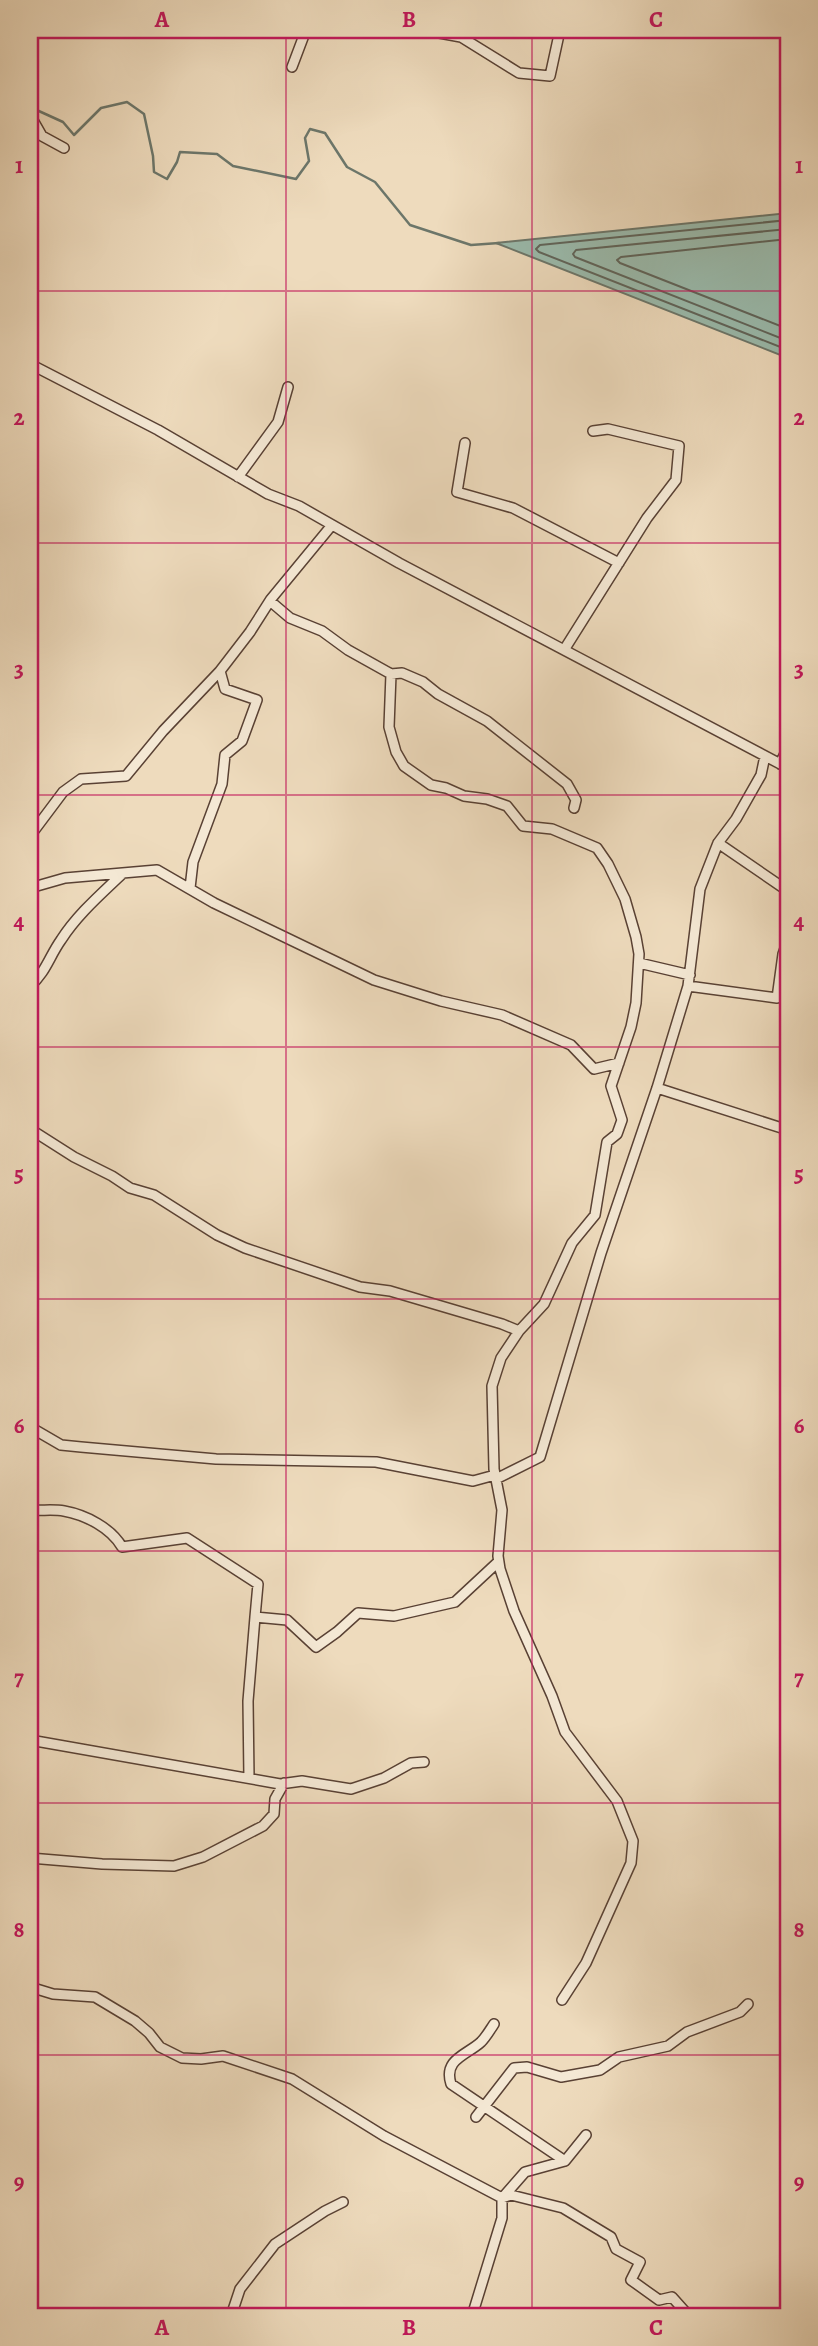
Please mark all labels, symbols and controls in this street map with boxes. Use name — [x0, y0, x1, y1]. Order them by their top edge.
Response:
text: A — [154, 4, 170, 35]
text: B — [402, 4, 416, 35]
text: C — [649, 4, 663, 35]
text: 1 — [15, 150, 23, 181]
text: 1 — [795, 150, 803, 181]
text: 2 — [13, 402, 25, 433]
text: 2 — [793, 402, 805, 433]
text: 3 — [14, 654, 24, 685]
text: 3 — [794, 654, 804, 685]
text: 4 — [14, 906, 25, 937]
text: 4 — [794, 906, 805, 937]
text: 5 — [14, 1158, 24, 1189]
text: 5 — [794, 1158, 804, 1189]
text: 6 — [14, 1410, 25, 1441]
text: 6 — [794, 1410, 805, 1441]
text: 7 — [14, 1662, 24, 1693]
text: 7 — [794, 1662, 804, 1693]
text: 8 — [13, 1914, 25, 1945]
text: 8 — [793, 1914, 805, 1945]
text: 9 — [14, 2166, 24, 2197]
text: 9 — [794, 2166, 804, 2197]
text: A — [154, 2312, 170, 2343]
text: B — [402, 2312, 416, 2343]
text: C — [649, 2312, 663, 2343]

